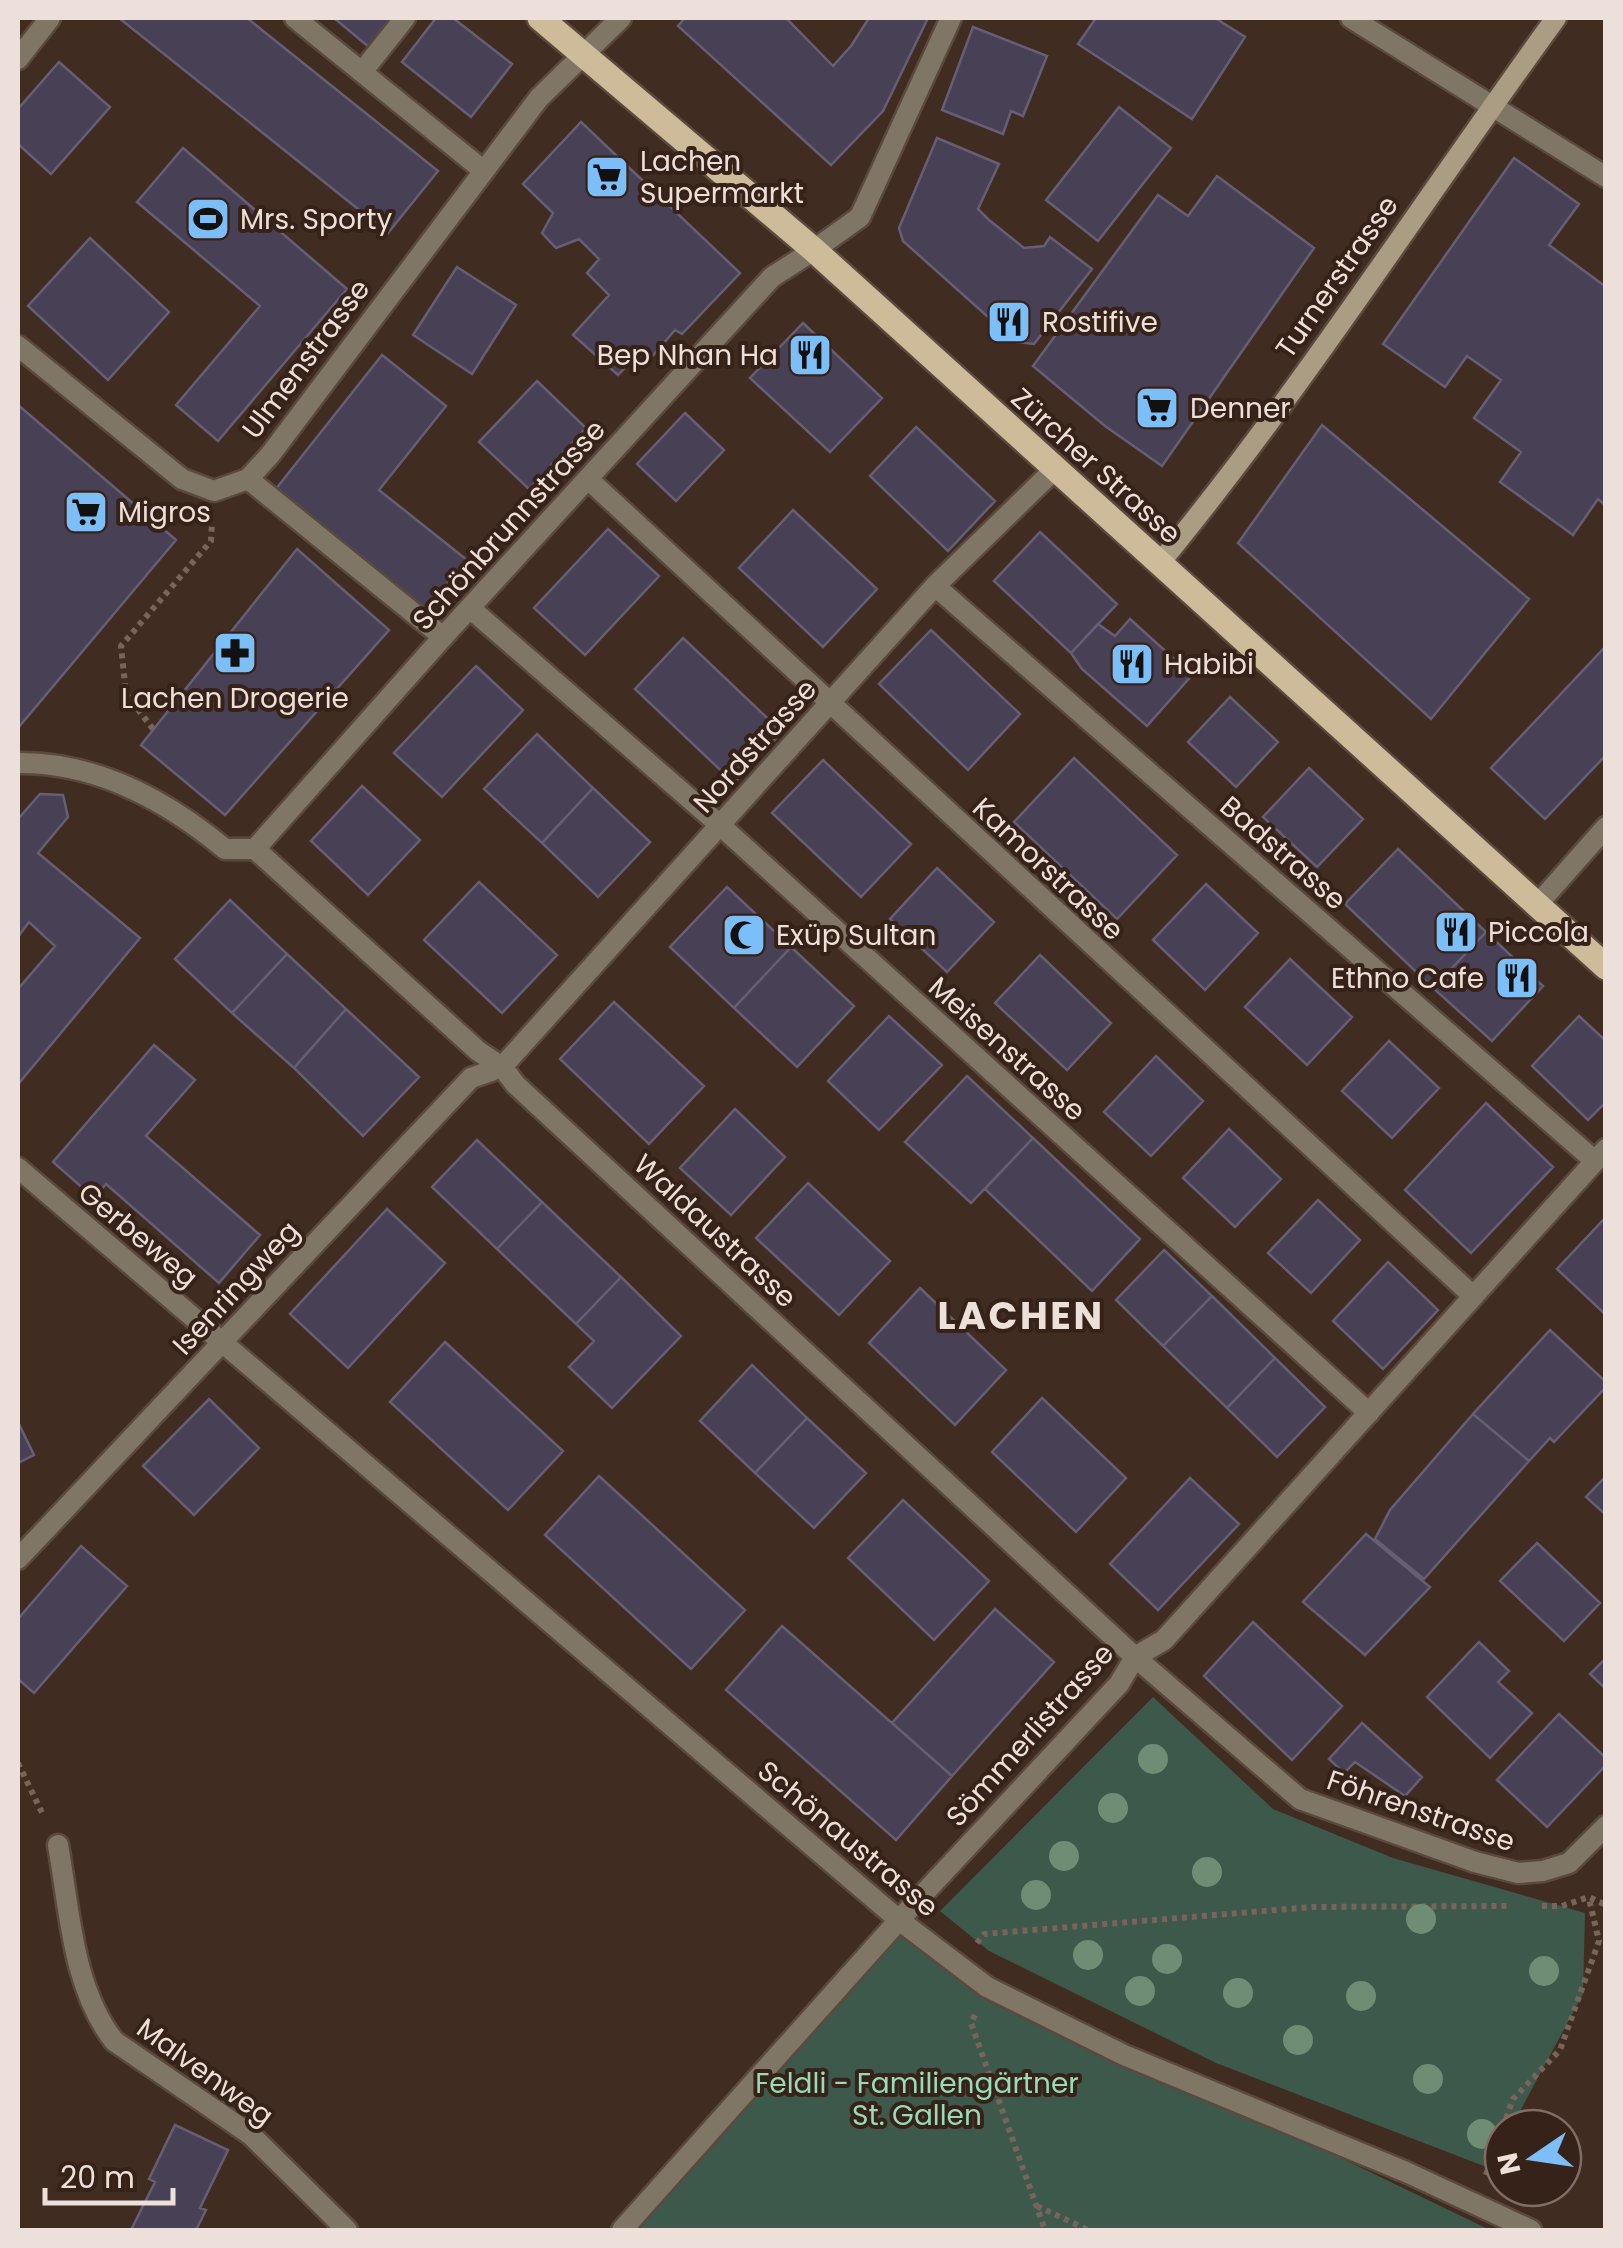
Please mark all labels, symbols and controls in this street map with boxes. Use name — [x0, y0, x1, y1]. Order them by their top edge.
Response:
place label: Lachen Supermarkt — [640, 142, 804, 213]
supermarket icon: Lachen Supermarkt — [584, 154, 630, 200]
street label: Turnerstrasse — [1267, 188, 1407, 366]
sports icon: Mrs. Sporty — [185, 196, 231, 242]
place label: Mrs. Sporty — [240, 200, 392, 239]
street label: Ulmenstrasse — [233, 271, 379, 447]
restaurant icon: Rostifive — [986, 299, 1032, 345]
place label: Rostifive — [1042, 303, 1158, 342]
restaurant icon: Bep Nhan Ha — [787, 332, 833, 378]
place label: Bep Nhan Ha — [597, 336, 778, 375]
street label: Zürcher Strasse — [1003, 379, 1189, 553]
supermarket icon: Denner — [1134, 385, 1180, 431]
place label: Denner — [1190, 389, 1291, 428]
street label: Schönbrunnstrasse — [404, 411, 614, 639]
supermarket icon: Migros — [63, 489, 109, 535]
place label: Migros — [118, 493, 211, 532]
pharmacy icon: Lachen Drogerie — [212, 630, 258, 676]
restaurant icon: Habibi — [1109, 641, 1155, 687]
place label: Habibi — [1164, 645, 1254, 684]
street label: Nordstrasse — [684, 671, 826, 821]
place label: Lachen Drogerie — [121, 679, 349, 718]
street label: Badstrasse — [1211, 787, 1355, 919]
street label: Kamorstrasse — [964, 789, 1132, 949]
restaurant icon: Piccola — [1433, 909, 1479, 955]
mosque icon: Exüp Sultan — [721, 912, 767, 958]
place label: Piccola — [1488, 913, 1589, 952]
place label: Exüp Sultan — [776, 916, 936, 955]
restaurant icon: Ethno Cafe — [1494, 955, 1540, 1001]
place label: Ethno Cafe — [1331, 959, 1484, 998]
street label: Meisenstrasse — [920, 968, 1094, 1130]
street label: Waldaustrasse — [625, 1145, 805, 1317]
street label: Gerbeweg — [70, 1173, 206, 1297]
street label: Isenringweg — [164, 1212, 308, 1364]
district label: LACHEN — [937, 1289, 1105, 1342]
street label: Sömmerlistrasse — [937, 1635, 1123, 1835]
street label: Schönaustrasse — [749, 1752, 947, 1926]
street label: Föhrenstrasse — [1322, 1761, 1520, 1861]
street label: Malvenweg — [129, 2009, 281, 2135]
park label: Feldli - Familiengärtner St. Gallen — [755, 2064, 1079, 2135]
north arrow — [1483, 2108, 1583, 2208]
scale bar — [45, 2143, 172, 2205]
text: N — [1488, 2149, 1530, 2178]
text: 20 m — [60, 2156, 135, 2199]

